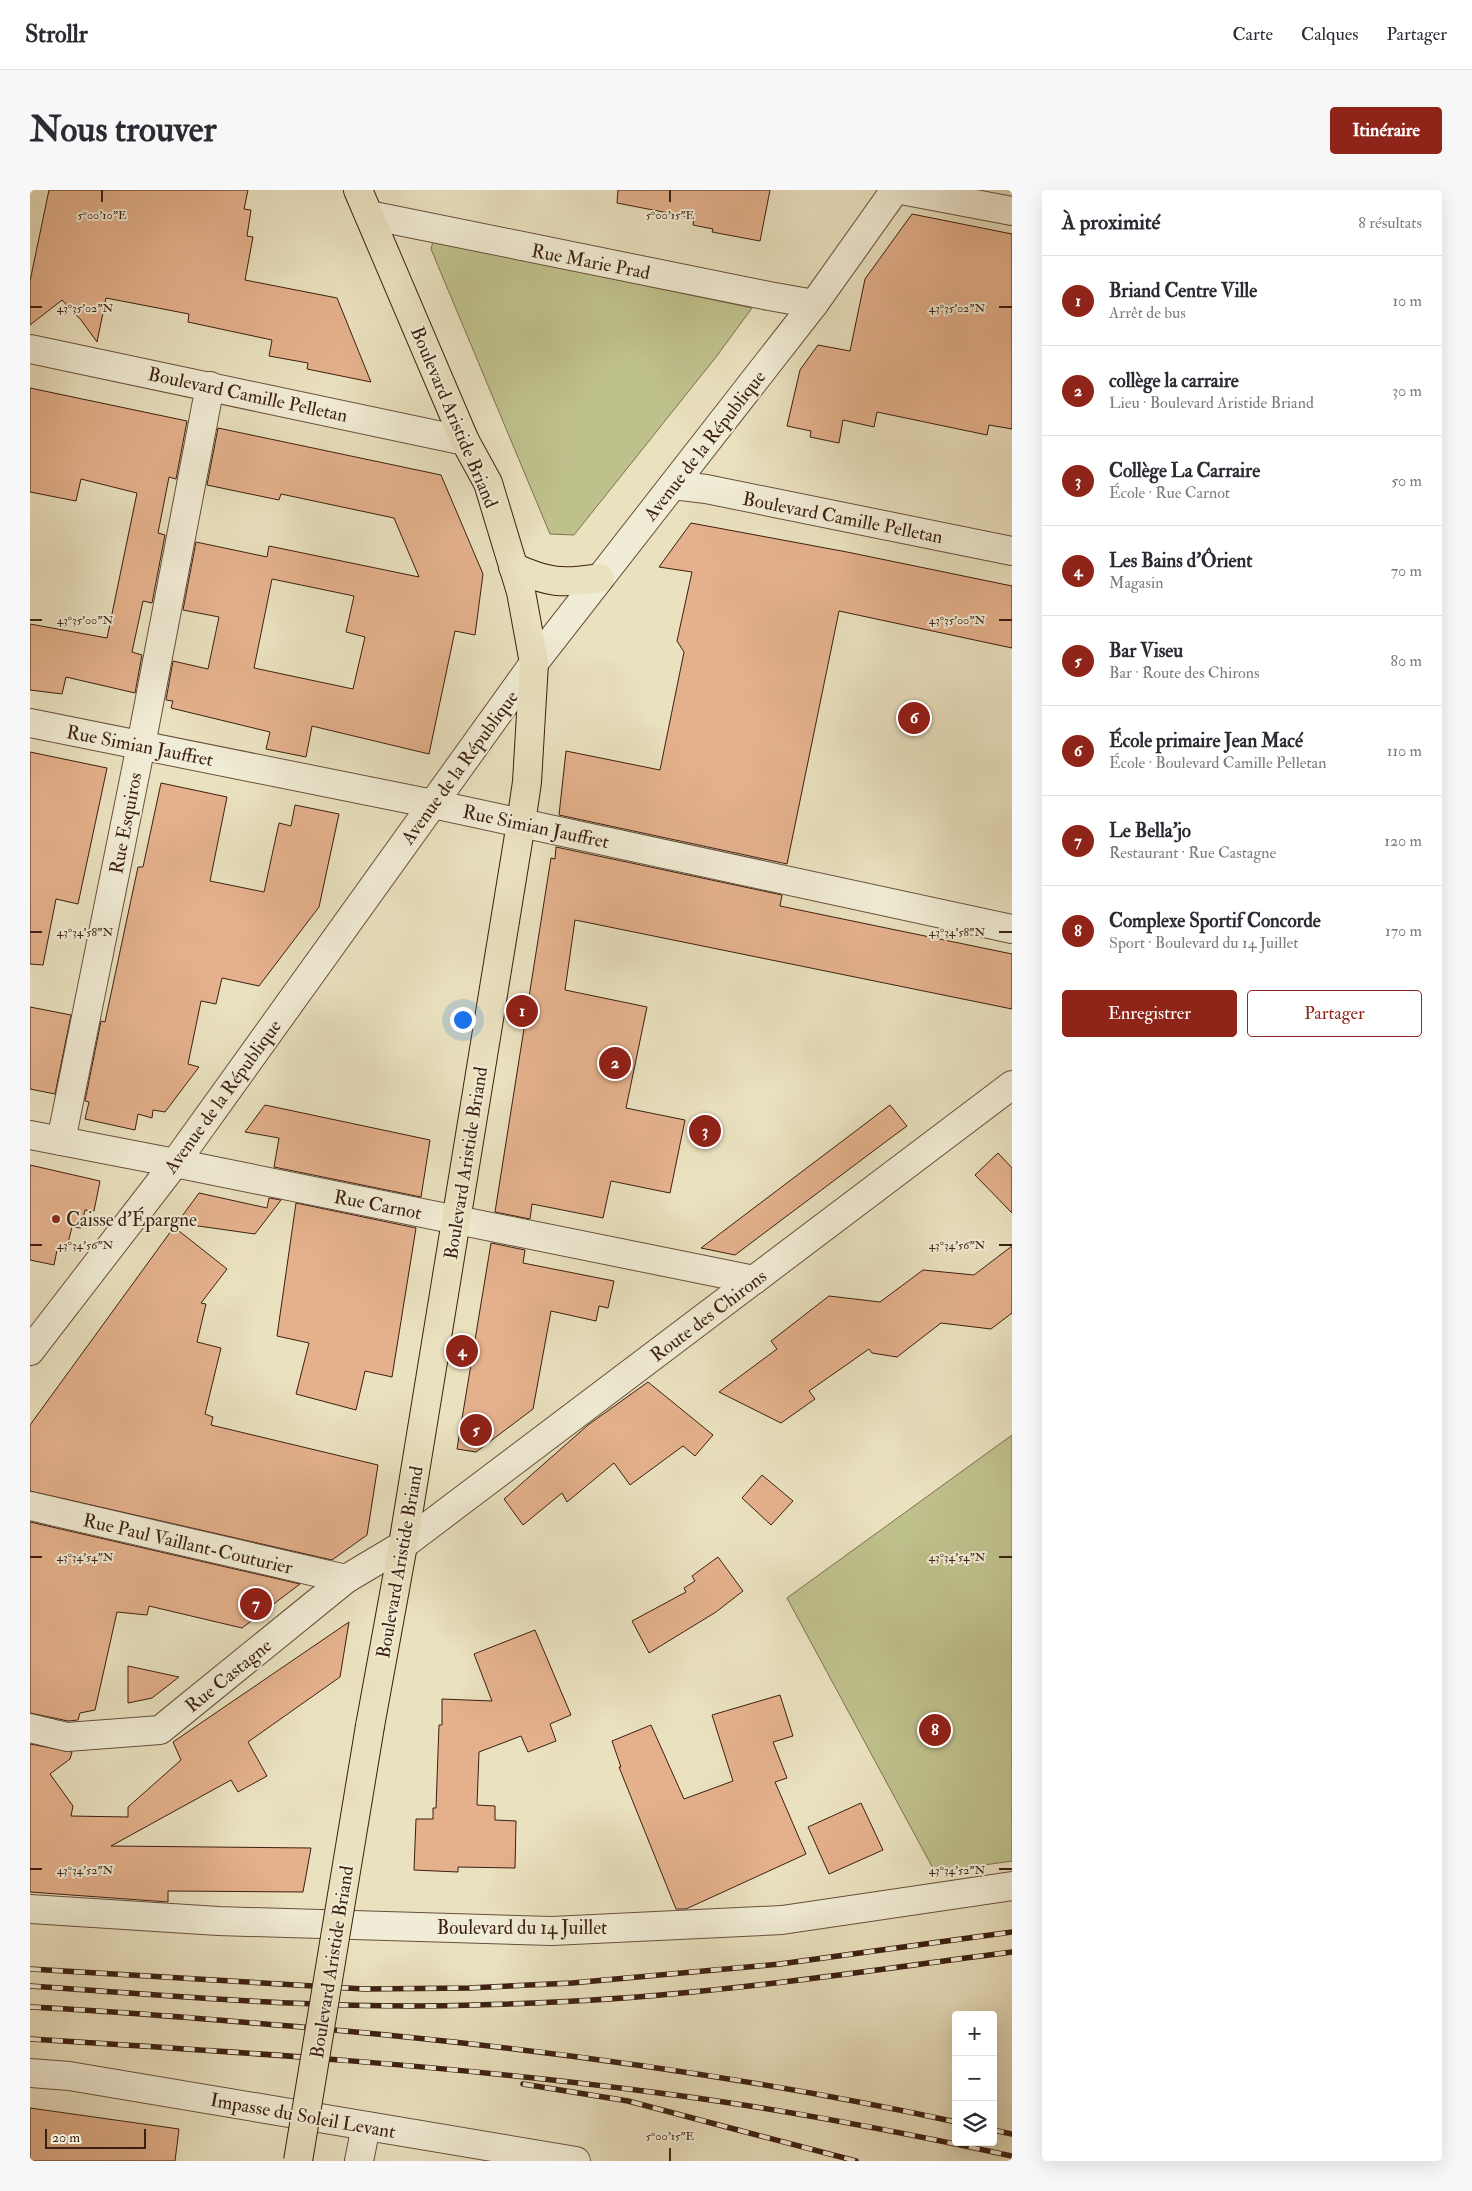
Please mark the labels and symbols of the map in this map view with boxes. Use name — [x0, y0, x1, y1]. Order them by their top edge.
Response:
text: 5°00'10"E — [77, 208, 127, 223]
text: 5°00'15"E — [646, 208, 695, 223]
street label: Rue Marie Prad — [529, 239, 653, 285]
text: 43°35'02"N — [57, 301, 113, 316]
text: 43°35'02"N — [929, 301, 985, 316]
street label: Boulevard Aristide Briand — [405, 323, 503, 512]
street label: Boulevard Camille Pelletan — [146, 362, 350, 428]
street label: Avenue de la République — [638, 366, 772, 527]
street label: Boulevard Camille Pelletan — [741, 487, 945, 549]
text: 43°35'00"N — [57, 613, 114, 628]
text: 43°35'00"N — [929, 613, 986, 628]
street label: Avenue de la République — [395, 686, 525, 851]
pin: 6 — [898, 699, 930, 737]
street label: Rue Simian Jauffret — [64, 720, 215, 772]
street label: Rue Esquiros — [104, 770, 148, 876]
street label: Rue Simian Jauffret — [460, 800, 611, 854]
text: 43°34'58"N — [57, 925, 113, 940]
text: 43°34'58"N — [929, 925, 985, 940]
pin: 1 — [506, 992, 538, 1030]
your location — [450, 1007, 476, 1033]
street label: Avenue de la République — [158, 1015, 288, 1180]
pin: 2 — [599, 1044, 631, 1082]
street label: Boulevard Aristide Briand — [439, 1064, 493, 1261]
pin: 3 — [689, 1112, 721, 1150]
street label: Rue Carnot — [332, 1185, 424, 1225]
place label: Caisse d'Épargne — [66, 1206, 197, 1233]
marker: Caisse d'Épargne — [50, 1213, 62, 1225]
text: 43°34'56"N — [57, 1238, 114, 1253]
text: 43°34'56"N — [929, 1238, 986, 1253]
street label: Route des Chirons — [646, 1264, 772, 1367]
pin: 4 — [446, 1332, 478, 1370]
pin: 5 — [460, 1411, 492, 1449]
street label: Boulevard Aristide Briand — [371, 1463, 429, 1660]
street label: Rue Paul Vaillant-Couturier — [81, 1508, 295, 1580]
text: 43°34'54"N — [57, 1550, 114, 1565]
text: 43°34'54"N — [929, 1550, 986, 1565]
pin: 7 — [240, 1585, 272, 1623]
street label: Rue Castagne — [181, 1634, 277, 1718]
pin: 8 — [919, 1711, 951, 1749]
text: 43°34'52"N — [57, 1863, 114, 1878]
street label: Boulevard Aristide Briand — [305, 1863, 359, 2060]
text: 43°34'52"N — [929, 1863, 986, 1878]
street label: Boulevard du 14 Juillet — [437, 1916, 607, 1940]
street label: Impasse du Soleil Levant — [208, 2088, 397, 2145]
scale bar — [45, 2126, 146, 2149]
text: 5°00'15"E — [646, 2129, 695, 2144]

